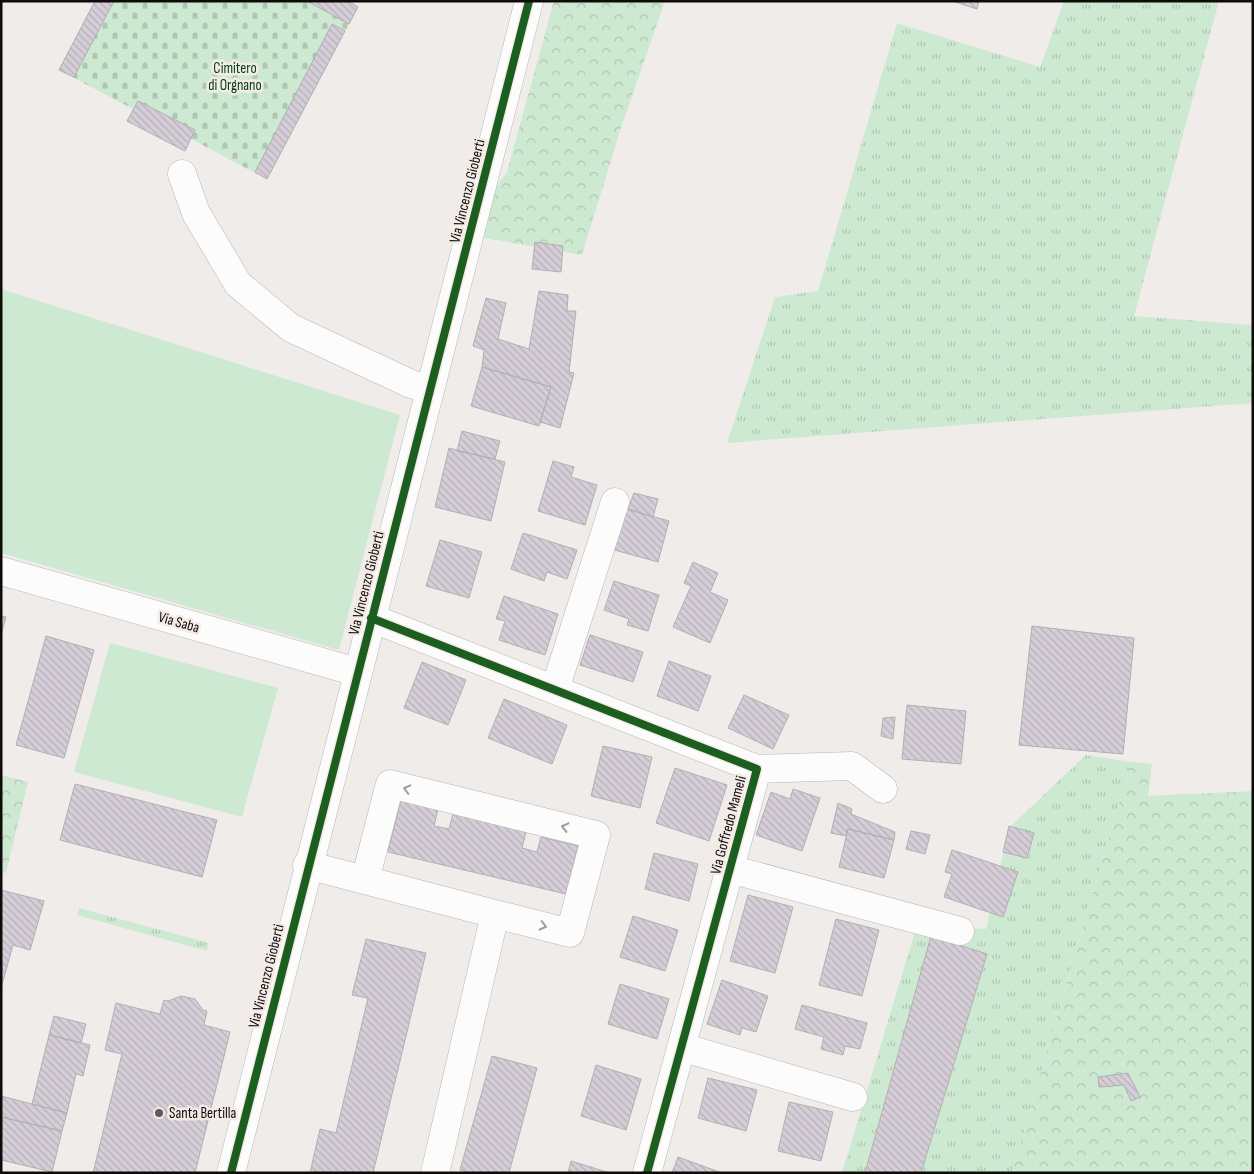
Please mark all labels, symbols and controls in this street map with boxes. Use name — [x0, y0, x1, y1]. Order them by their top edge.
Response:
park label: Cimitero di Orgnano — [208, 59, 262, 95]
street label: Via Vincenzo Gioberti — [445, 137, 490, 245]
street label: Via Vincenzo Gioberti — [344, 529, 389, 637]
street label: Via Saba — [156, 608, 202, 637]
street label: Via Goffredo Mameli — [706, 774, 751, 876]
one-way arrow — [403, 784, 412, 795]
one-way arrow — [561, 822, 570, 833]
one-way arrow — [538, 920, 547, 931]
street label: Via Vincenzo Gioberti — [244, 922, 289, 1030]
place label: Santa Bertilla — [169, 1104, 237, 1123]
marker: Santa Bertilla — [153, 1107, 165, 1119]

